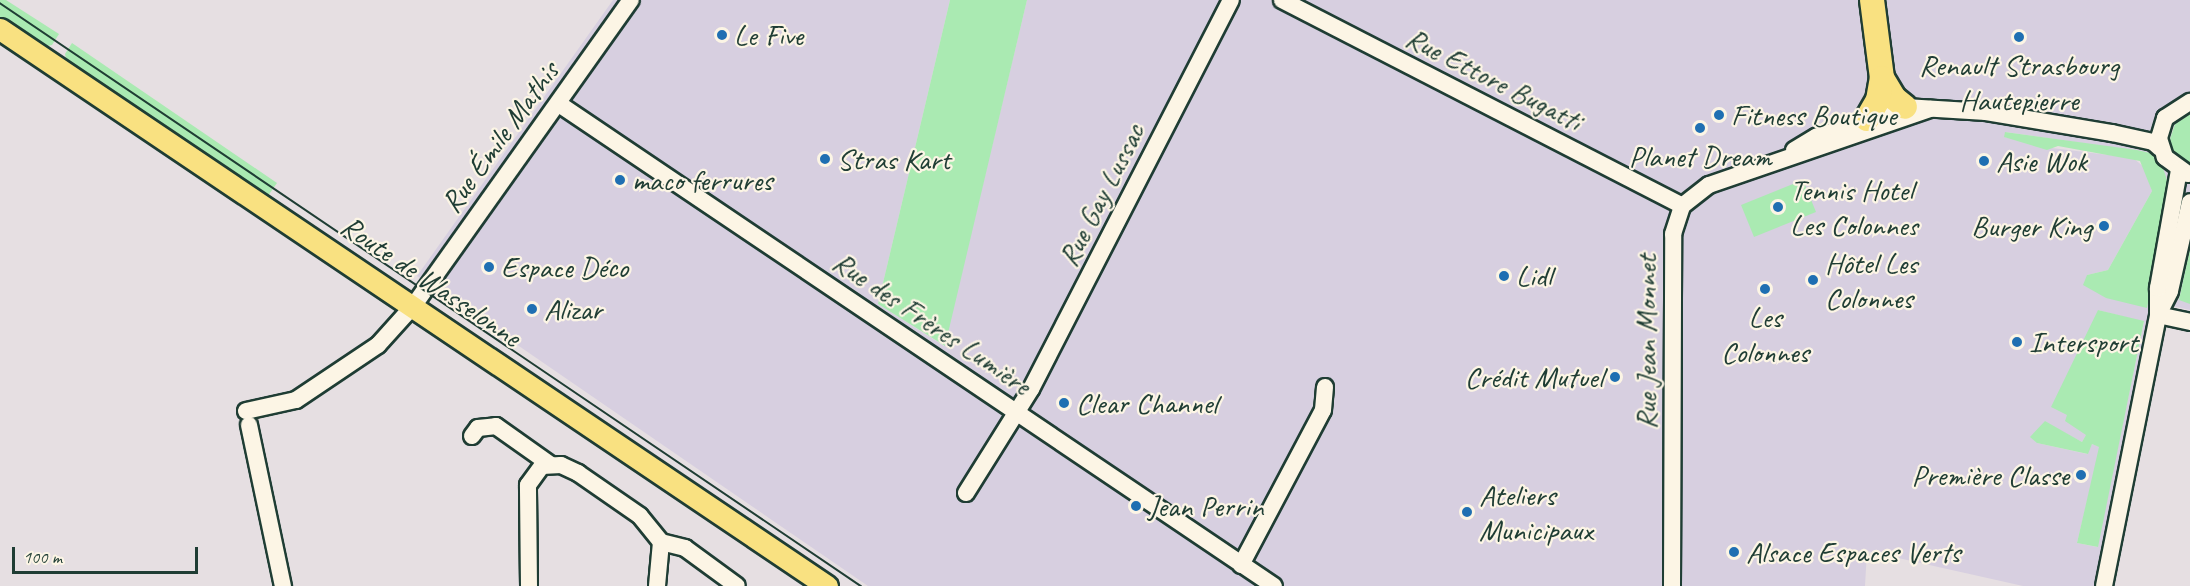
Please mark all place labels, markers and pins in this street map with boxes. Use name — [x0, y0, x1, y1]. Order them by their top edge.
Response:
place label: Le Five — [734, 17, 803, 53]
marker: Le Five — [715, 28, 729, 42]
marker: Renault Strasbourg Hautepierre — [2012, 30, 2026, 44]
place label: Renault Strasbourg Hautepierre — [1919, 47, 2119, 118]
place label: Fitness Boutique — [1731, 97, 1896, 133]
marker: Fitness Boutique — [1712, 108, 1726, 122]
marker: Planet Dream — [1693, 121, 1707, 135]
place label: Planet Dream — [1629, 138, 1771, 174]
place label: Stras Kart — [837, 141, 951, 177]
place label: Asie Wok — [1996, 143, 2087, 179]
marker: Stras Kart — [818, 152, 832, 166]
marker: Asie Wok — [1977, 154, 1991, 168]
place label: maco ferrures — [632, 162, 772, 198]
place label: Tennis Hotel Les Colonnes — [1790, 172, 1917, 243]
marker: maco ferrures — [613, 173, 627, 187]
marker: Tennis Hotel Les Colonnes — [1771, 200, 1785, 214]
place label: Burger King — [1971, 208, 2092, 244]
marker: Burger King — [2097, 219, 2111, 233]
place label: Hôtel Les Colonnes — [1825, 245, 1917, 316]
place label: Espace Déco — [501, 249, 628, 285]
place label: Lidl — [1516, 258, 1552, 294]
marker: Espace Déco — [482, 260, 496, 274]
marker: Lidl — [1497, 269, 1511, 283]
marker: Hôtel Les Colonnes — [1806, 273, 1820, 287]
marker: Les Colonnes — [1758, 282, 1772, 296]
place label: Alizar — [544, 291, 602, 327]
place label: Les Colonnes — [1721, 299, 1809, 370]
marker: Alizar — [525, 302, 539, 316]
place label: Intersport — [2029, 324, 2138, 360]
marker: Intersport — [2010, 335, 2024, 349]
place label: Crédit Mutuel — [1465, 359, 1603, 395]
marker: Crédit Mutuel — [1608, 370, 1622, 384]
place label: Clear Channel — [1076, 385, 1218, 421]
marker: Clear Channel — [1057, 396, 1071, 410]
place label: Première Classe — [1910, 457, 2069, 493]
marker: Première Classe — [2074, 468, 2088, 482]
place label: Ateliers Municipaux — [1479, 477, 1592, 548]
place label: Jean Perrin — [1148, 488, 1263, 524]
marker: Jean Perrin — [1129, 499, 1143, 513]
marker: Ateliers Municipaux — [1460, 505, 1474, 519]
place label: Alsace Espaces Verts — [1746, 534, 1961, 570]
marker: Alsace Espaces Verts — [1727, 545, 1741, 559]

